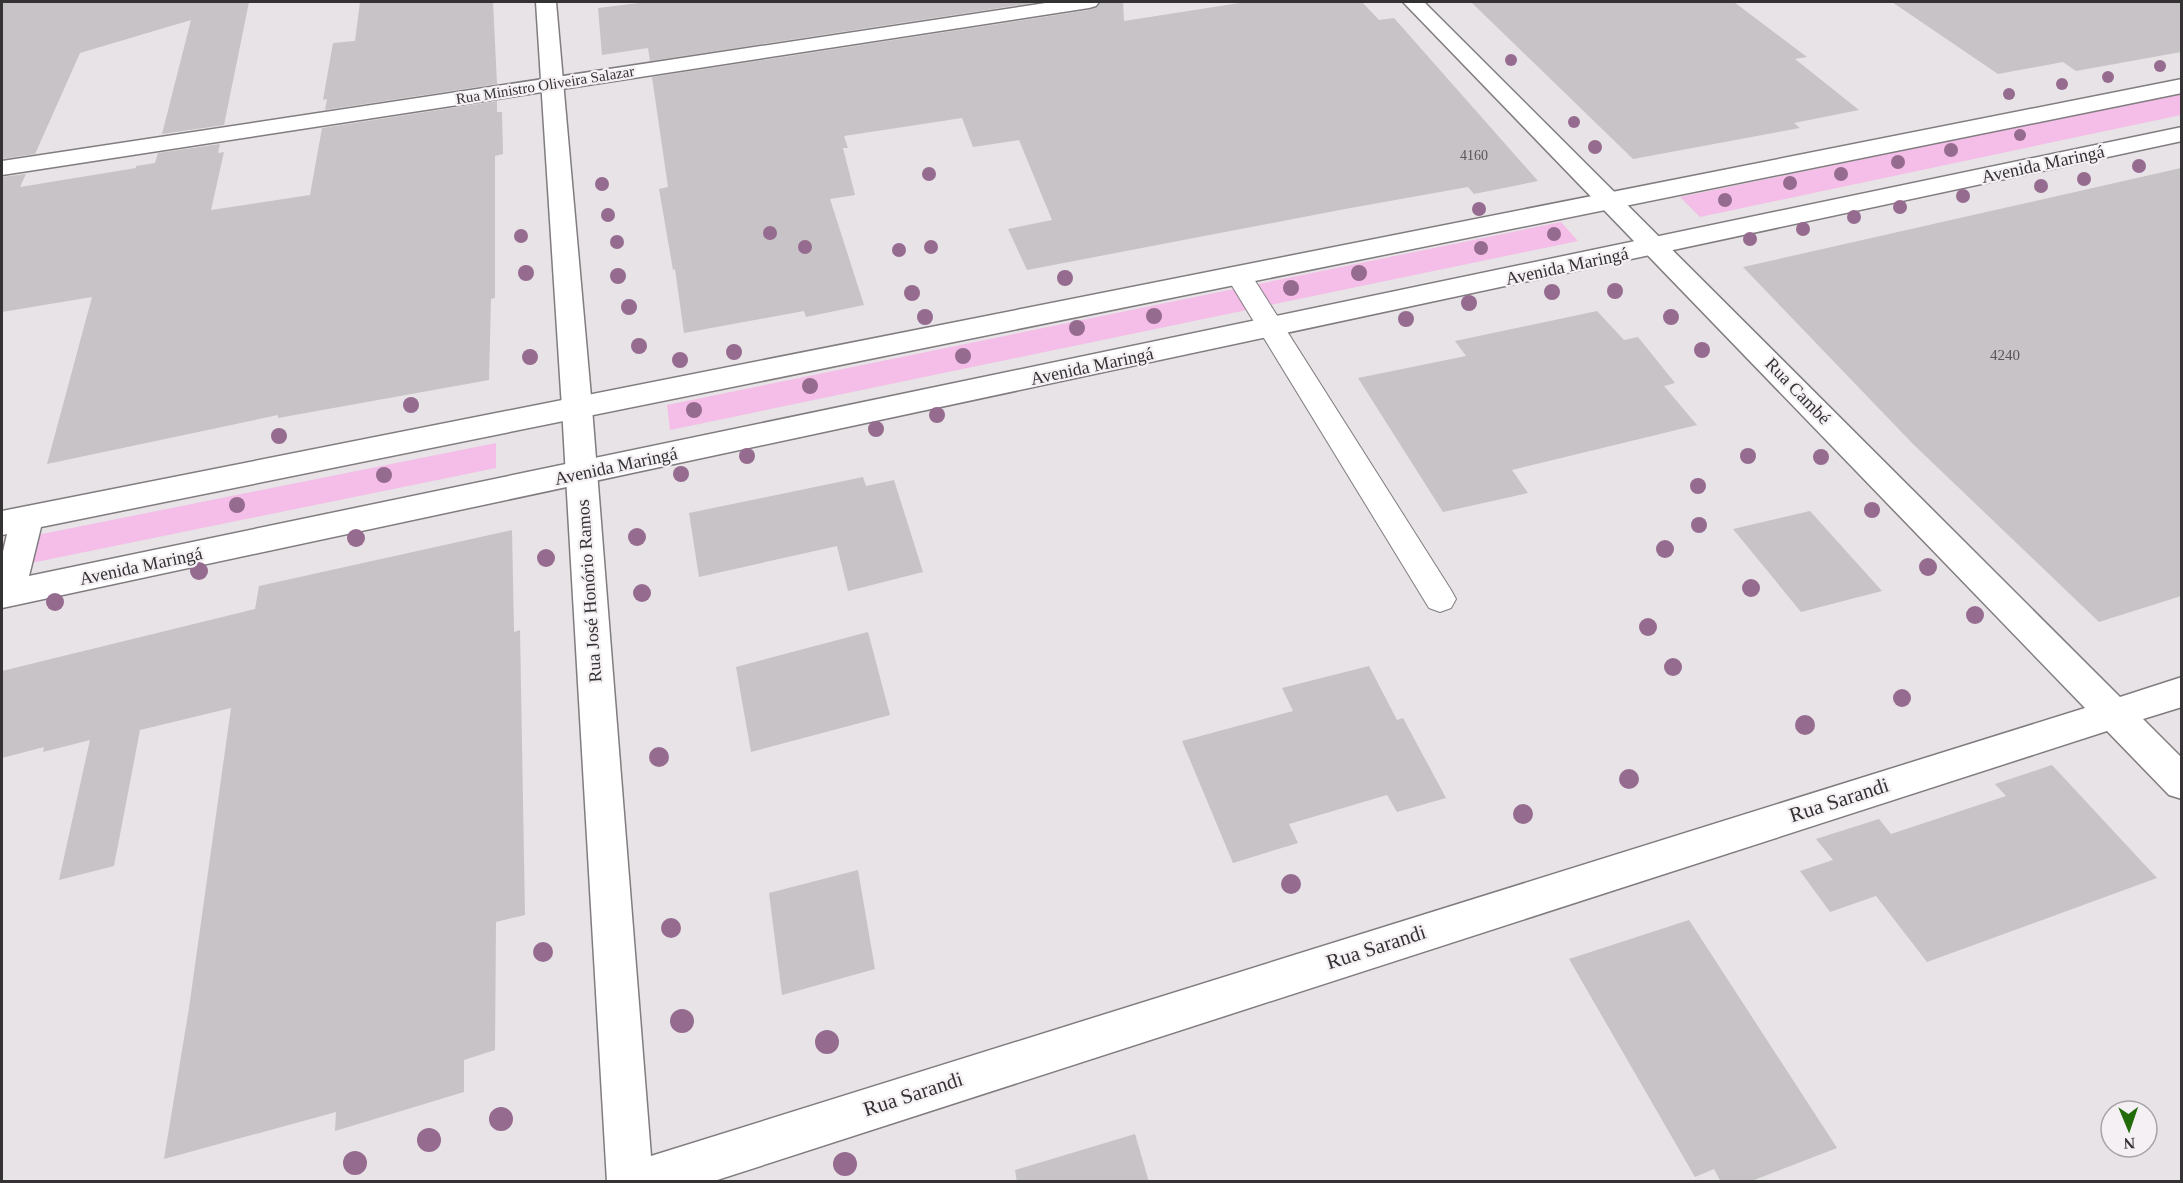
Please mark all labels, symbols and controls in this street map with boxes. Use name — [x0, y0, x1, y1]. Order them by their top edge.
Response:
street label: Rua Ministro Oliveira Salazar — [455, 63, 635, 107]
street label: Avenida Maringá — [1980, 141, 2106, 187]
house number: 4160 — [1460, 148, 1488, 163]
street label: Avenida Maringá — [1504, 243, 1630, 289]
street label: Avenida Maringá — [1029, 343, 1155, 389]
house number: 4240 — [1990, 347, 2020, 363]
street label: Rua Cambé — [1761, 354, 1835, 428]
street label: Avenida Maringá — [553, 443, 679, 489]
street label: Rua José Honório Ramos — [573, 499, 605, 683]
street label: Avenida Maringá — [78, 543, 204, 589]
street label: Rua Sarandi — [1786, 773, 1892, 827]
street label: Rua Sarandi — [1323, 920, 1429, 974]
street label: Rua Sarandi — [860, 1067, 966, 1121]
north arrow — [2099, 1099, 2159, 1159]
text: N — [2123, 1135, 2136, 1152]

